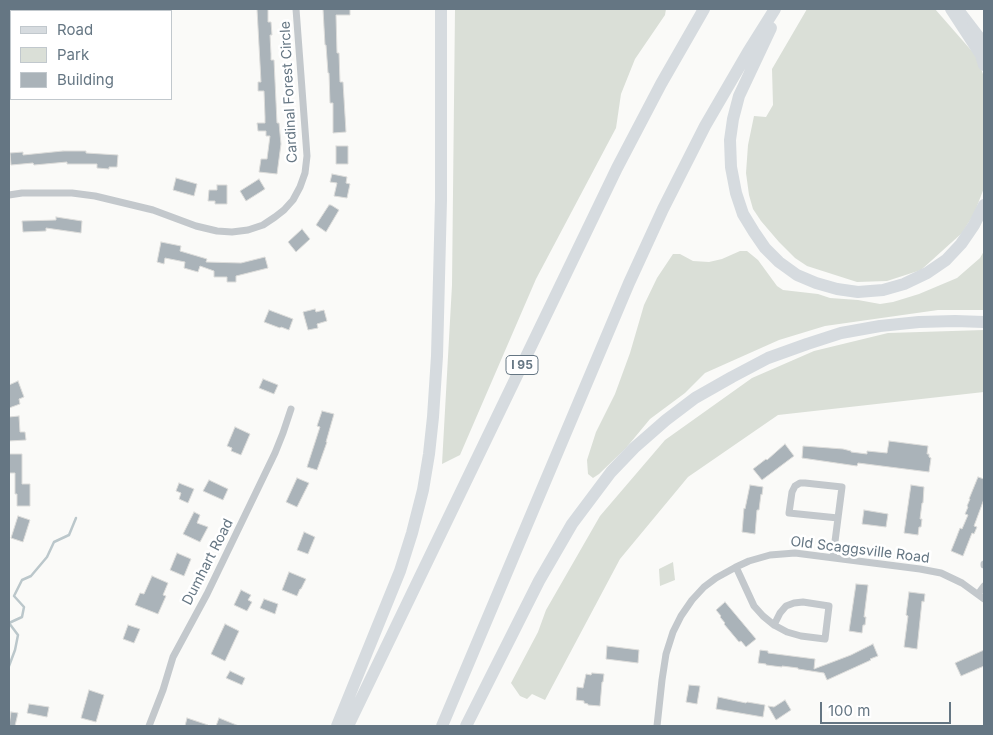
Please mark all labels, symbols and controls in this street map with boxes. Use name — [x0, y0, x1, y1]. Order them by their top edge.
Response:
legend — [10, 10, 172, 100]
text: Road — [57, 20, 93, 39]
street label: Cardinal Forest Circle — [277, 21, 301, 163]
text: Park — [57, 45, 89, 64]
text: Building — [57, 70, 114, 89]
road number: I 95 — [506, 356, 538, 374]
street label: Dumhart Road — [179, 516, 237, 608]
street label: Old Scaggsville Road — [789, 533, 931, 567]
scale bar — [823, 692, 954, 724]
text: 100 m — [828, 701, 870, 720]

